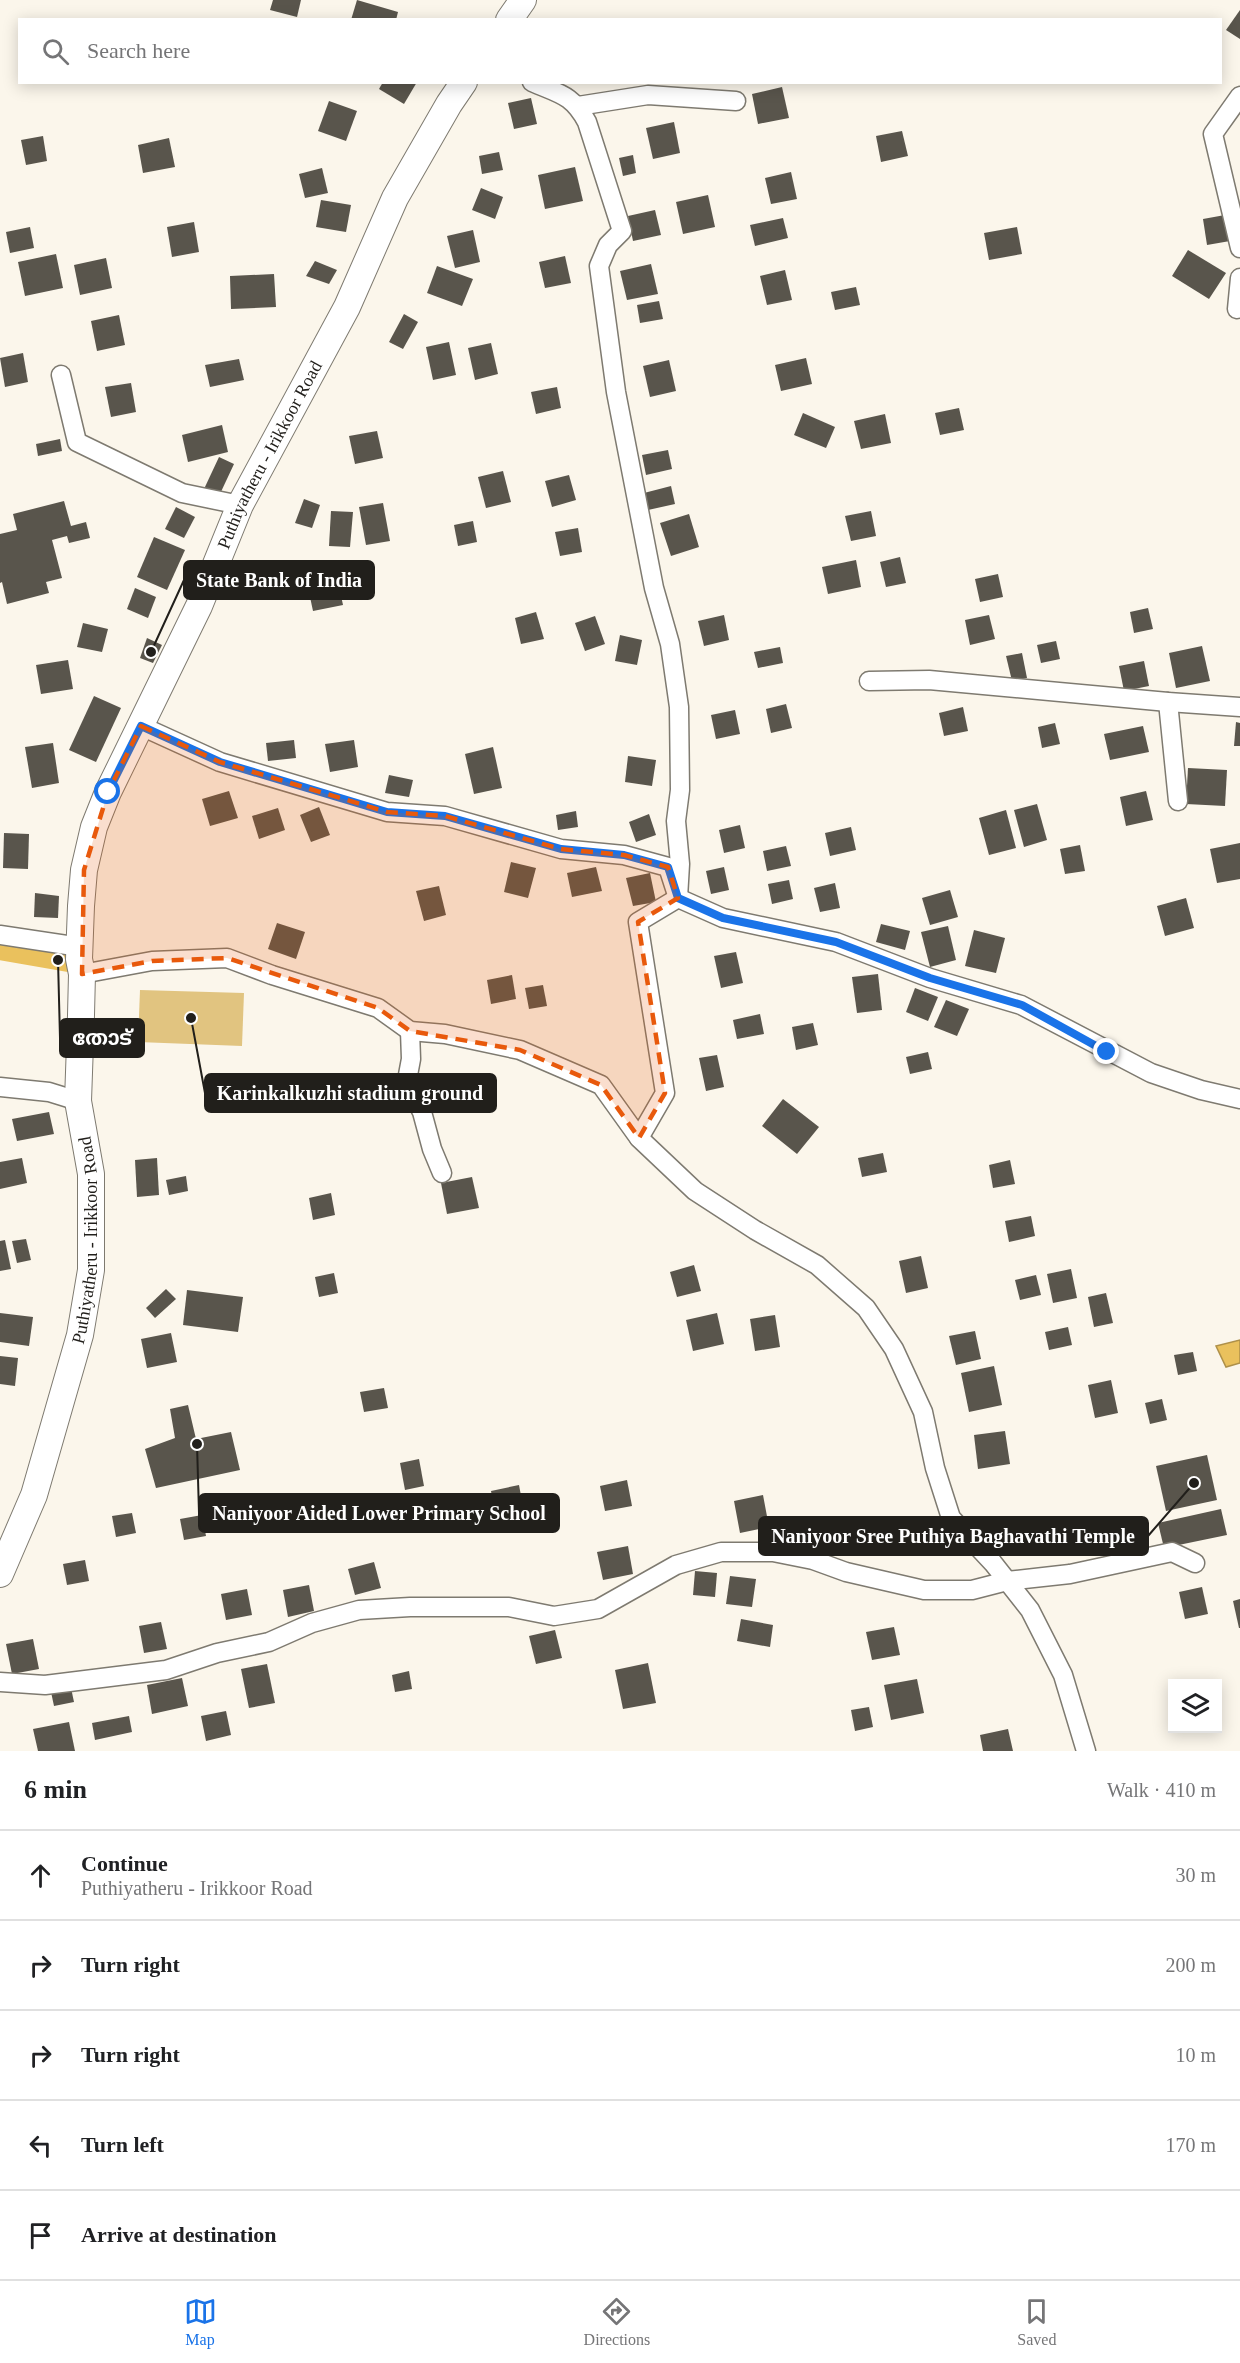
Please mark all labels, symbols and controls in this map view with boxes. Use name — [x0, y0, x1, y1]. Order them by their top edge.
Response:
search box — [18, 18, 1222, 84]
icon: search — [39, 35, 72, 68]
text: Search here — [87, 38, 190, 63]
street label: Puthiyatheru - Irikkoor Road — [213, 357, 326, 552]
callout: State Bank of India — [184, 561, 374, 599]
text: State Bank of India — [196, 569, 362, 591]
route start — [94, 778, 120, 804]
callout: തോട് — [60, 1019, 144, 1057]
text: തോട് — [72, 1027, 134, 1049]
route end — [1093, 1038, 1119, 1064]
callout: Karinkalkuzhi stadium ground — [205, 1074, 496, 1112]
text: Karinkalkuzhi stadium ground — [217, 1082, 483, 1105]
street label: Puthiyatheru - Irikkoor Road — [68, 1135, 101, 1346]
callout: Naniyoor Aided Lower Primary School — [199, 1494, 559, 1532]
text: Naniyoor Aided Lower Primary School — [212, 1502, 546, 1525]
callout: Naniyoor Sree Puthiya Baghavathi Temple — [759, 1517, 1148, 1555]
text: Naniyoor Sree Puthiya Baghavathi Temple — [771, 1525, 1135, 1548]
map controls — [1168, 1679, 1222, 1733]
button: layers — [1168, 1679, 1222, 1733]
text: 6 min — [24, 1775, 87, 1804]
text: Walk · 410 m — [1107, 1779, 1216, 1801]
text: Continue — [81, 1851, 168, 1876]
icon: ahead — [24, 1859, 57, 1892]
text: 30 m — [1175, 1864, 1216, 1886]
text: Puthiyatheru - Irikkoor Road — [81, 1877, 313, 1899]
icon: right — [24, 1949, 57, 1982]
text: Turn right — [81, 1952, 180, 1977]
text: 200 m — [1165, 1954, 1216, 1976]
icon: right — [24, 2039, 57, 2072]
text: Turn right — [81, 2042, 180, 2067]
text: 10 m — [1175, 2044, 1216, 2066]
icon: left — [24, 2129, 57, 2162]
text: Turn left — [81, 2132, 164, 2157]
text: 170 m — [1165, 2134, 1216, 2156]
icon: arrive — [24, 2219, 57, 2252]
text: Arrive at destination — [81, 2222, 277, 2247]
tab: Map — [184, 2295, 217, 2349]
tab: Directions — [584, 2295, 650, 2349]
tab: Saved — [1017, 2295, 1056, 2349]

